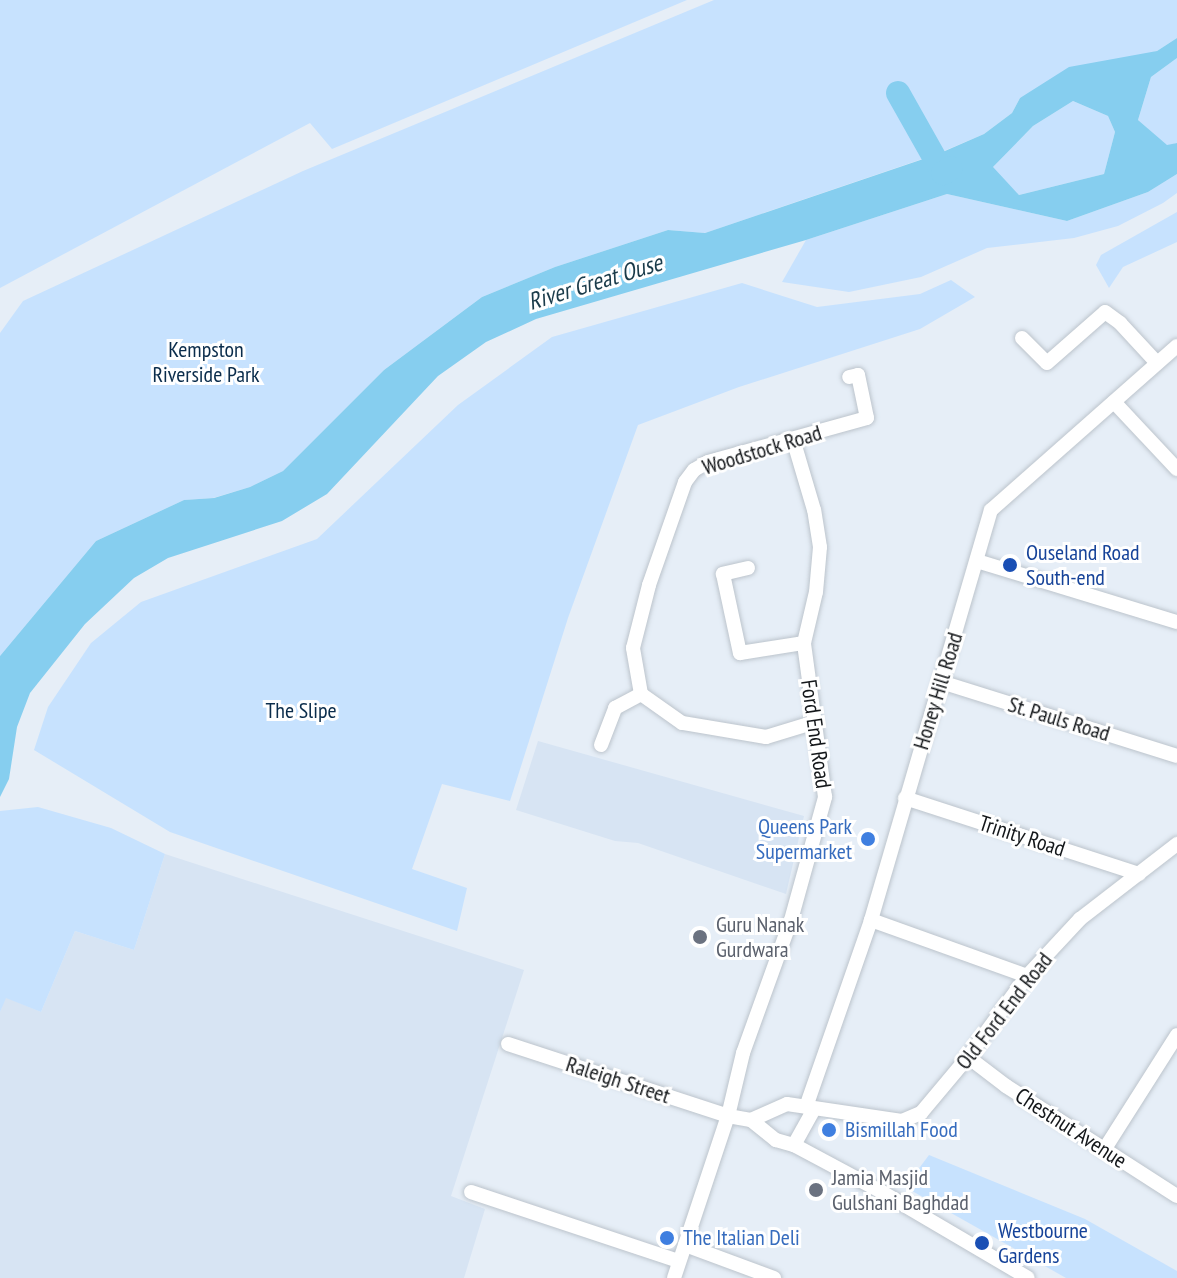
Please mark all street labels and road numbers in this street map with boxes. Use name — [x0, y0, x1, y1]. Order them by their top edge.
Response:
street label: Woodstock Road — [699, 419, 825, 481]
street label: Honey Hill Road — [908, 629, 968, 753]
street label: Ford End Road — [795, 678, 837, 790]
street label: St. Pauls Road — [1004, 691, 1114, 747]
street label: Trinity Road — [975, 810, 1069, 862]
street label: Old Ford End Road — [950, 947, 1058, 1075]
street label: Raleigh Street — [563, 1051, 673, 1109]
street label: Chestnut Avenue — [1010, 1082, 1132, 1174]

